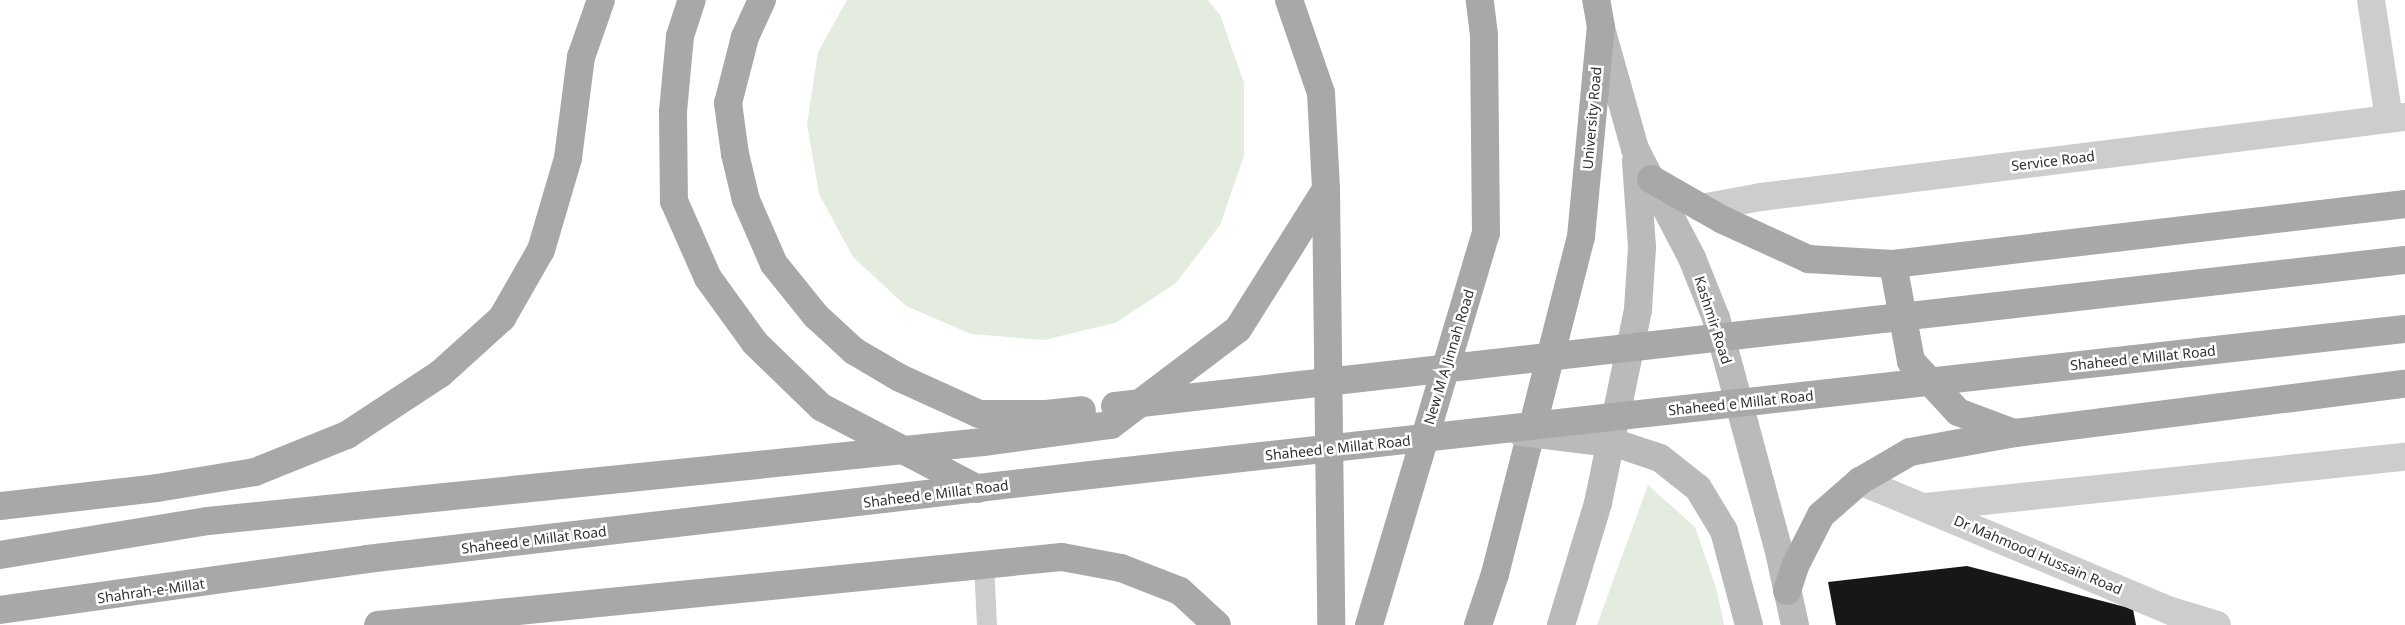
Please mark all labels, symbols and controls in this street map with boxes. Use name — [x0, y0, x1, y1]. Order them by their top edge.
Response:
street label: University Road — [1579, 66, 1605, 170]
street label: Service Road — [2010, 148, 2096, 174]
street label: Kashmir Road — [1691, 274, 1735, 366]
street label: New M A Jinnah Road — [1420, 287, 1478, 427]
street label: Shaheed e Millat Road — [2069, 342, 2217, 374]
street label: Shaheed e Millat Road — [1667, 387, 1815, 419]
street label: Shaheed e Millat Road — [1264, 432, 1412, 464]
street label: Shaheed e Millat Road — [862, 477, 1010, 511]
street label: Dr Mahmood Hussain Road — [1951, 512, 2125, 598]
street label: Shaheed e Millat Road — [460, 523, 608, 557]
street label: Shahrah-e-Millat — [96, 575, 206, 607]

